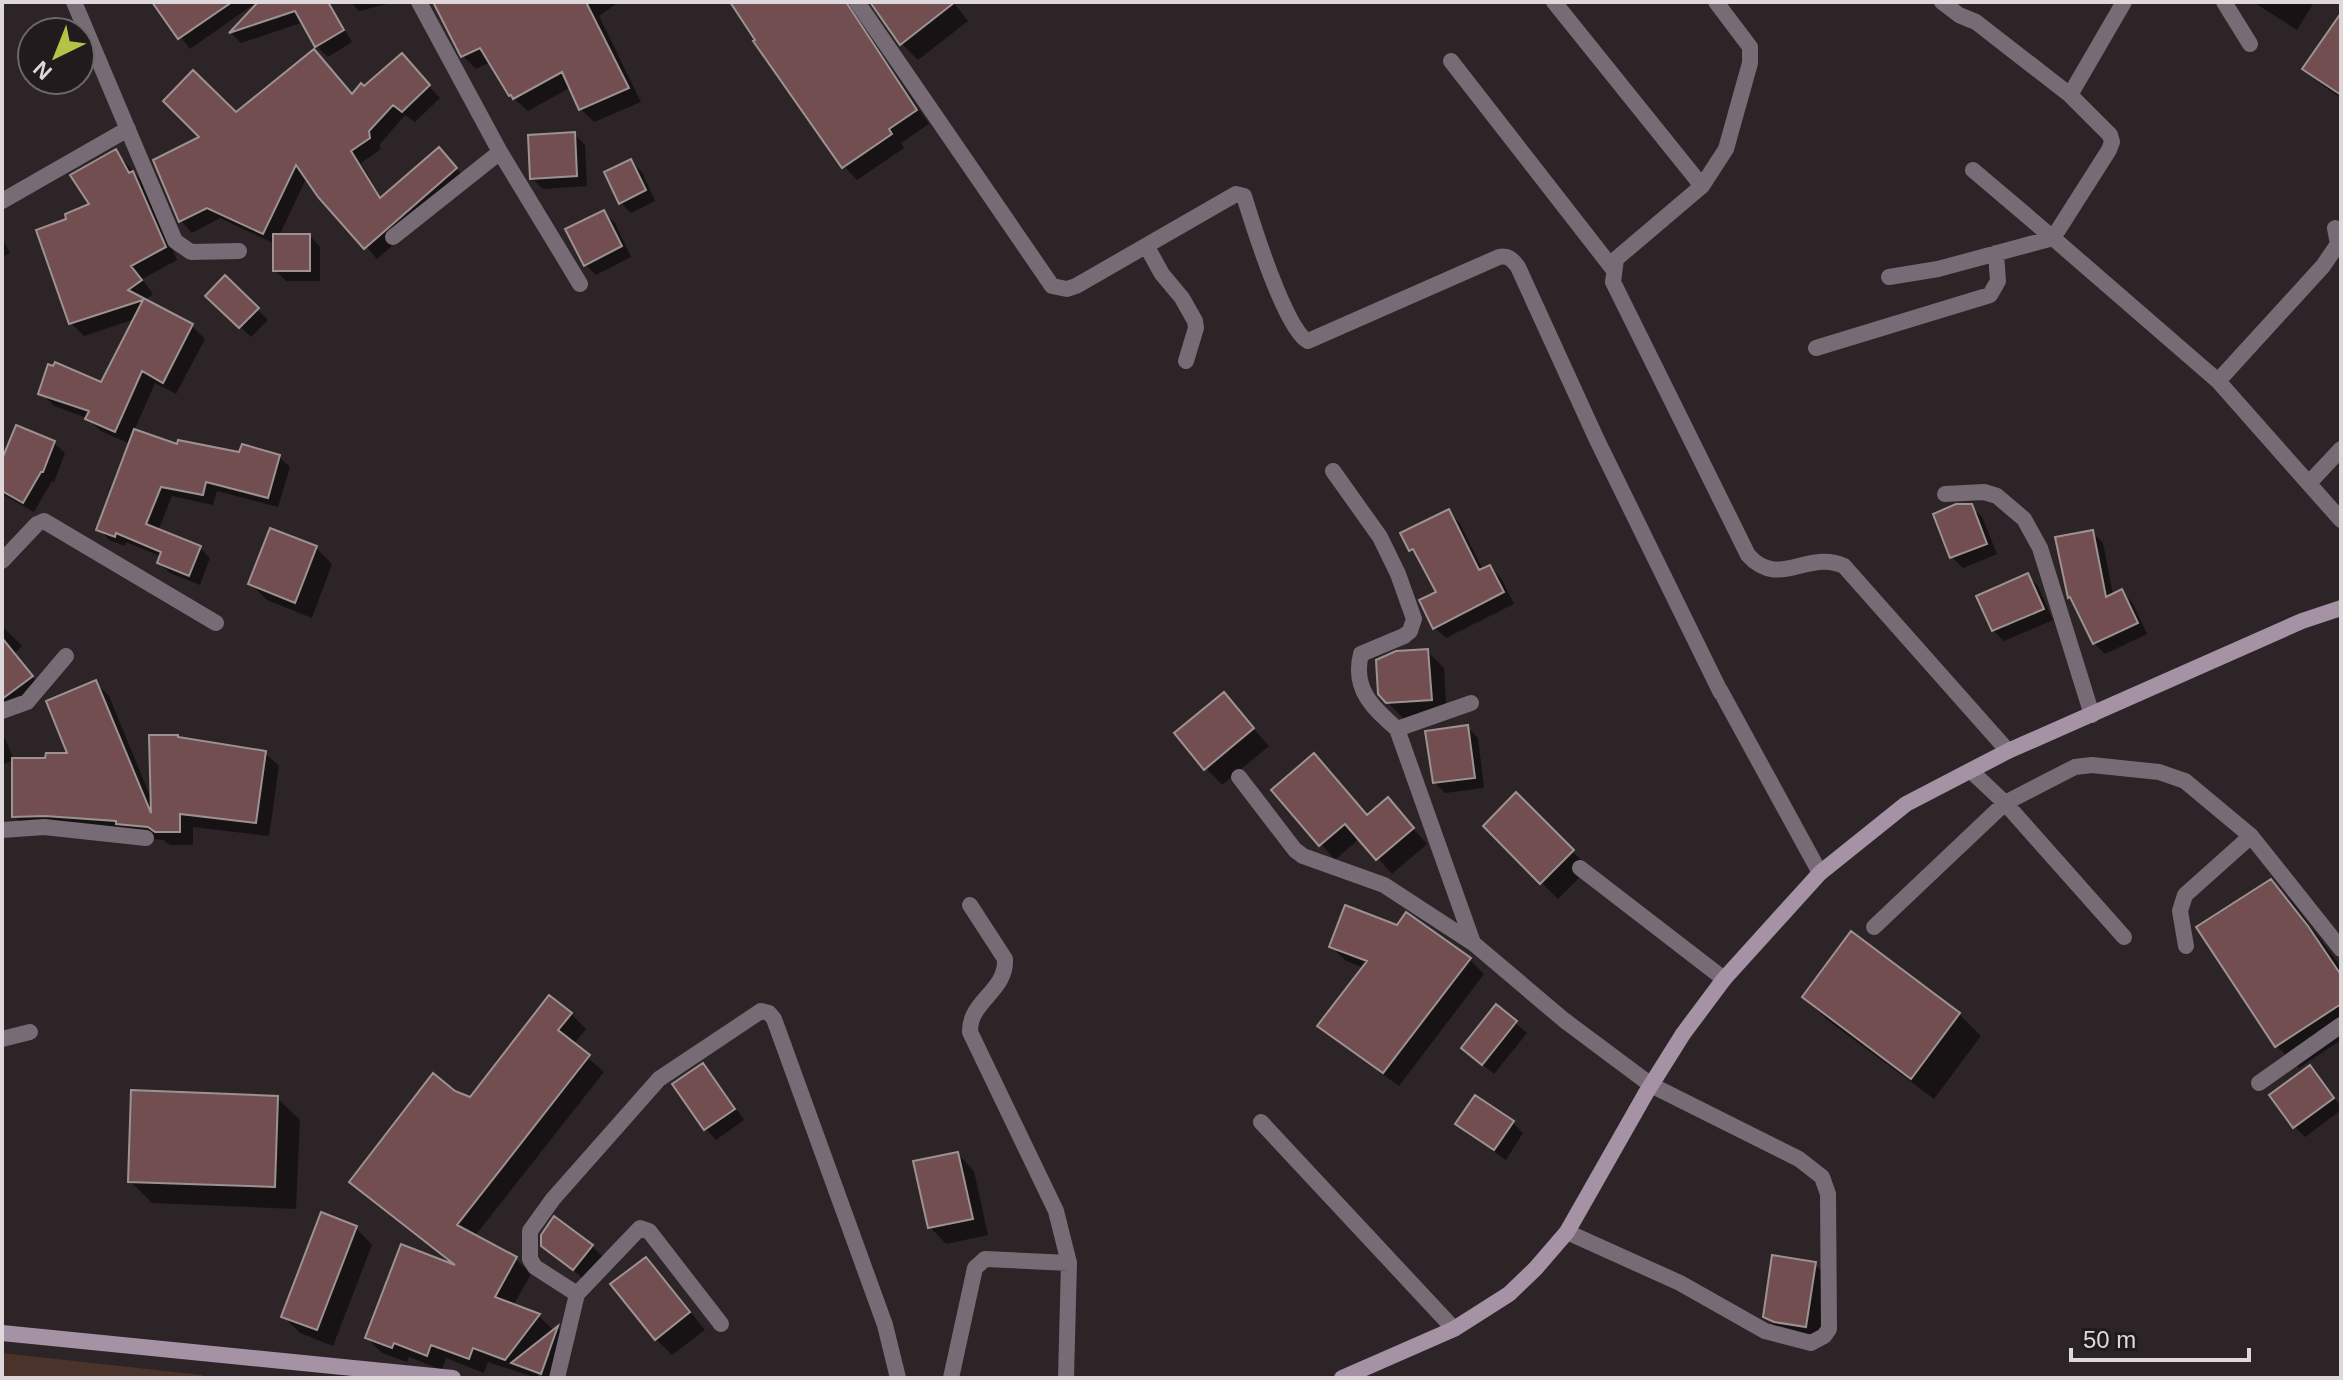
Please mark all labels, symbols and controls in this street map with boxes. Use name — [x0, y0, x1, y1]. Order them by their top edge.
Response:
north arrow — [16, 16, 96, 96]
text: N — [28, 56, 57, 85]
scale bar — [2071, 1312, 2249, 1362]
text: 50 m — [2083, 1326, 2136, 1353]

